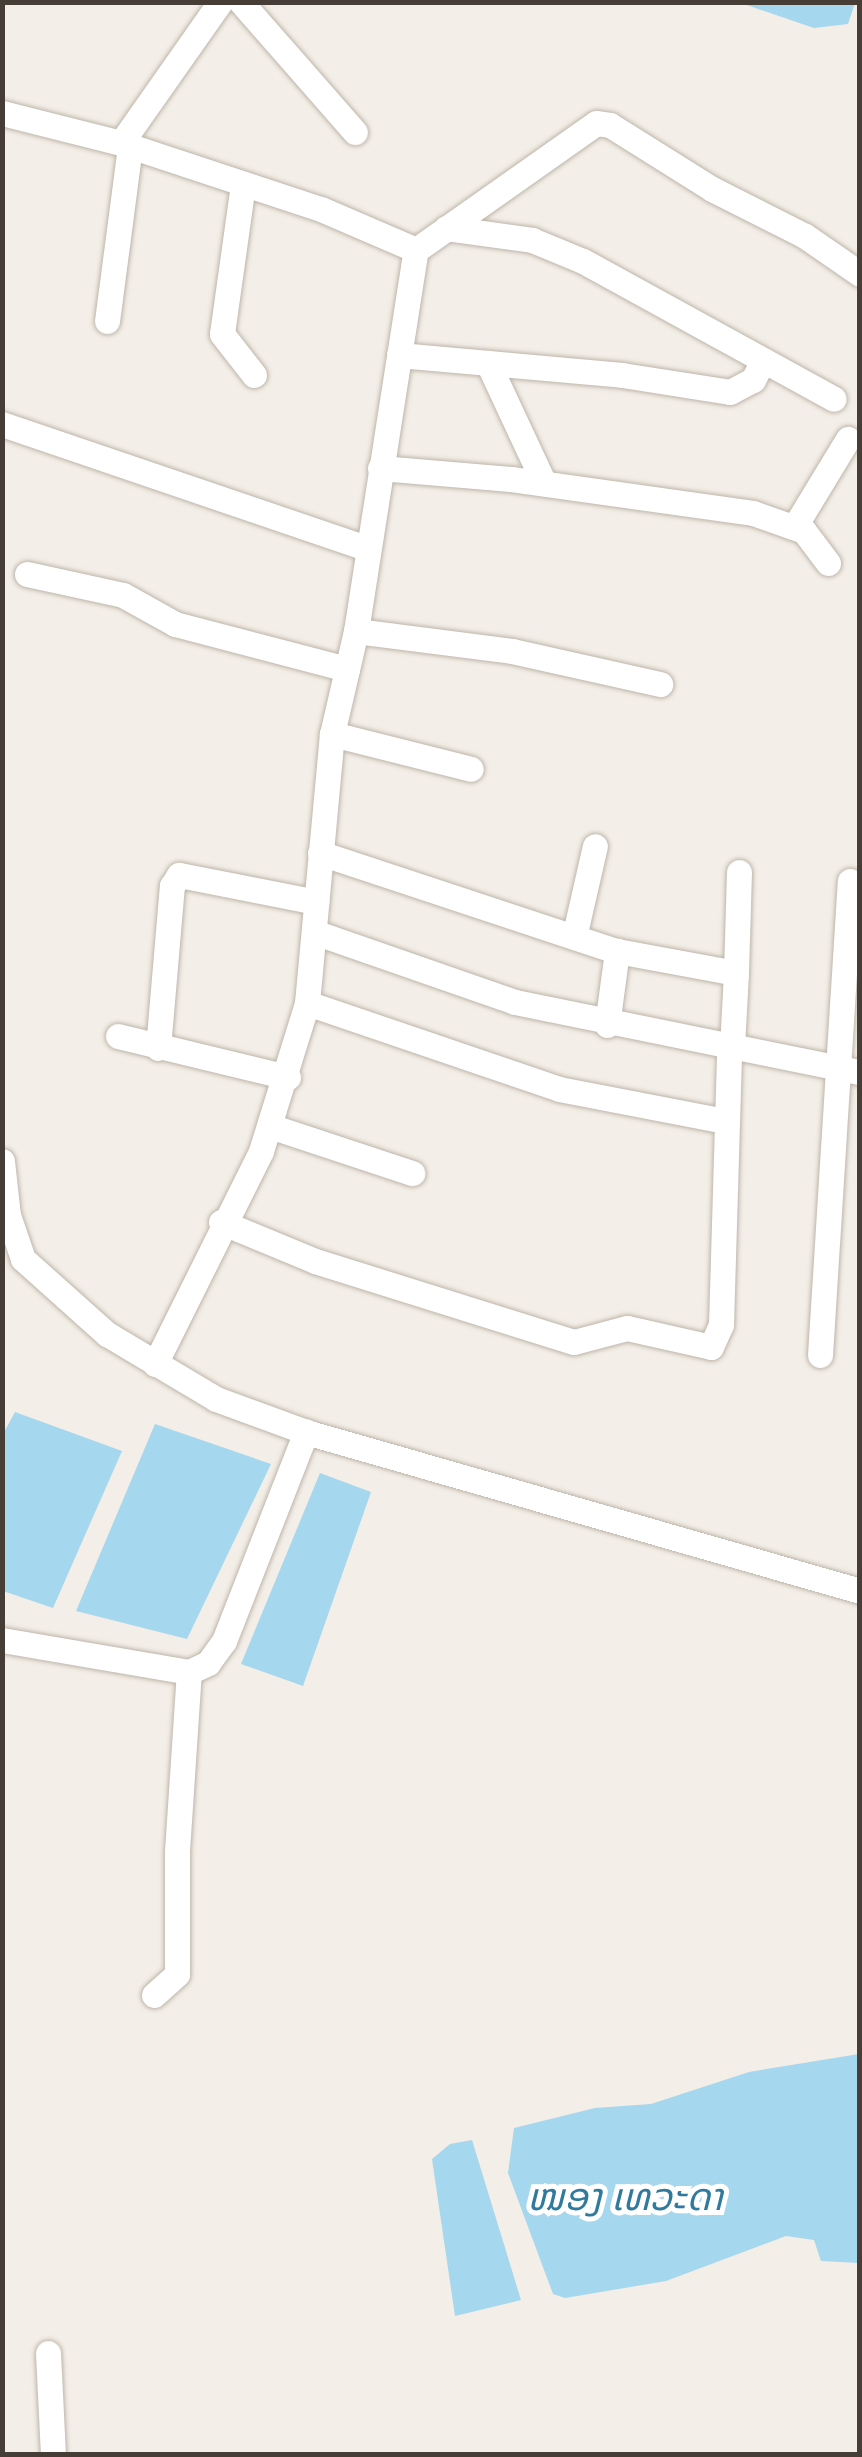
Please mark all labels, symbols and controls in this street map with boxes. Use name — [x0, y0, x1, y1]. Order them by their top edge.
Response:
water label: ໜອງ ເທວະດາ — [527, 2174, 723, 2220]

